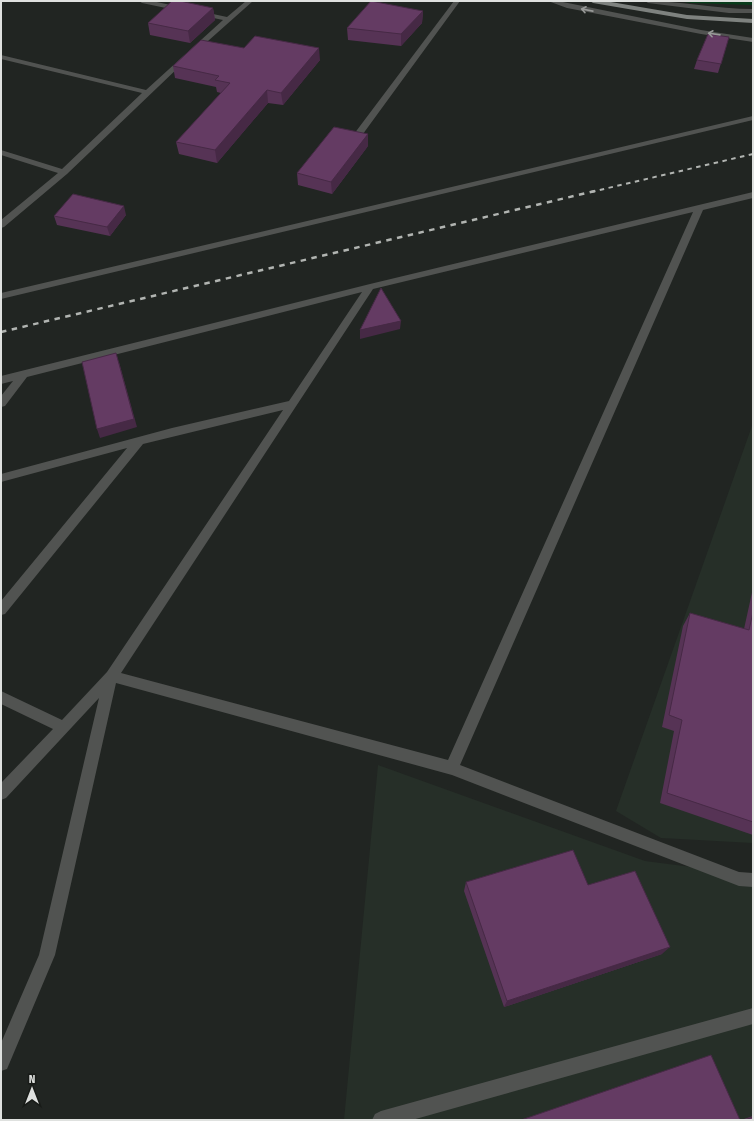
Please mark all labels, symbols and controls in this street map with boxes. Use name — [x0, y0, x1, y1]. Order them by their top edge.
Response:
one-way arrow — [581, 5, 594, 13]
one-way arrow — [708, 30, 721, 38]
north arrow — [12, 1069, 52, 1109]
text: N — [29, 1073, 35, 1086]

